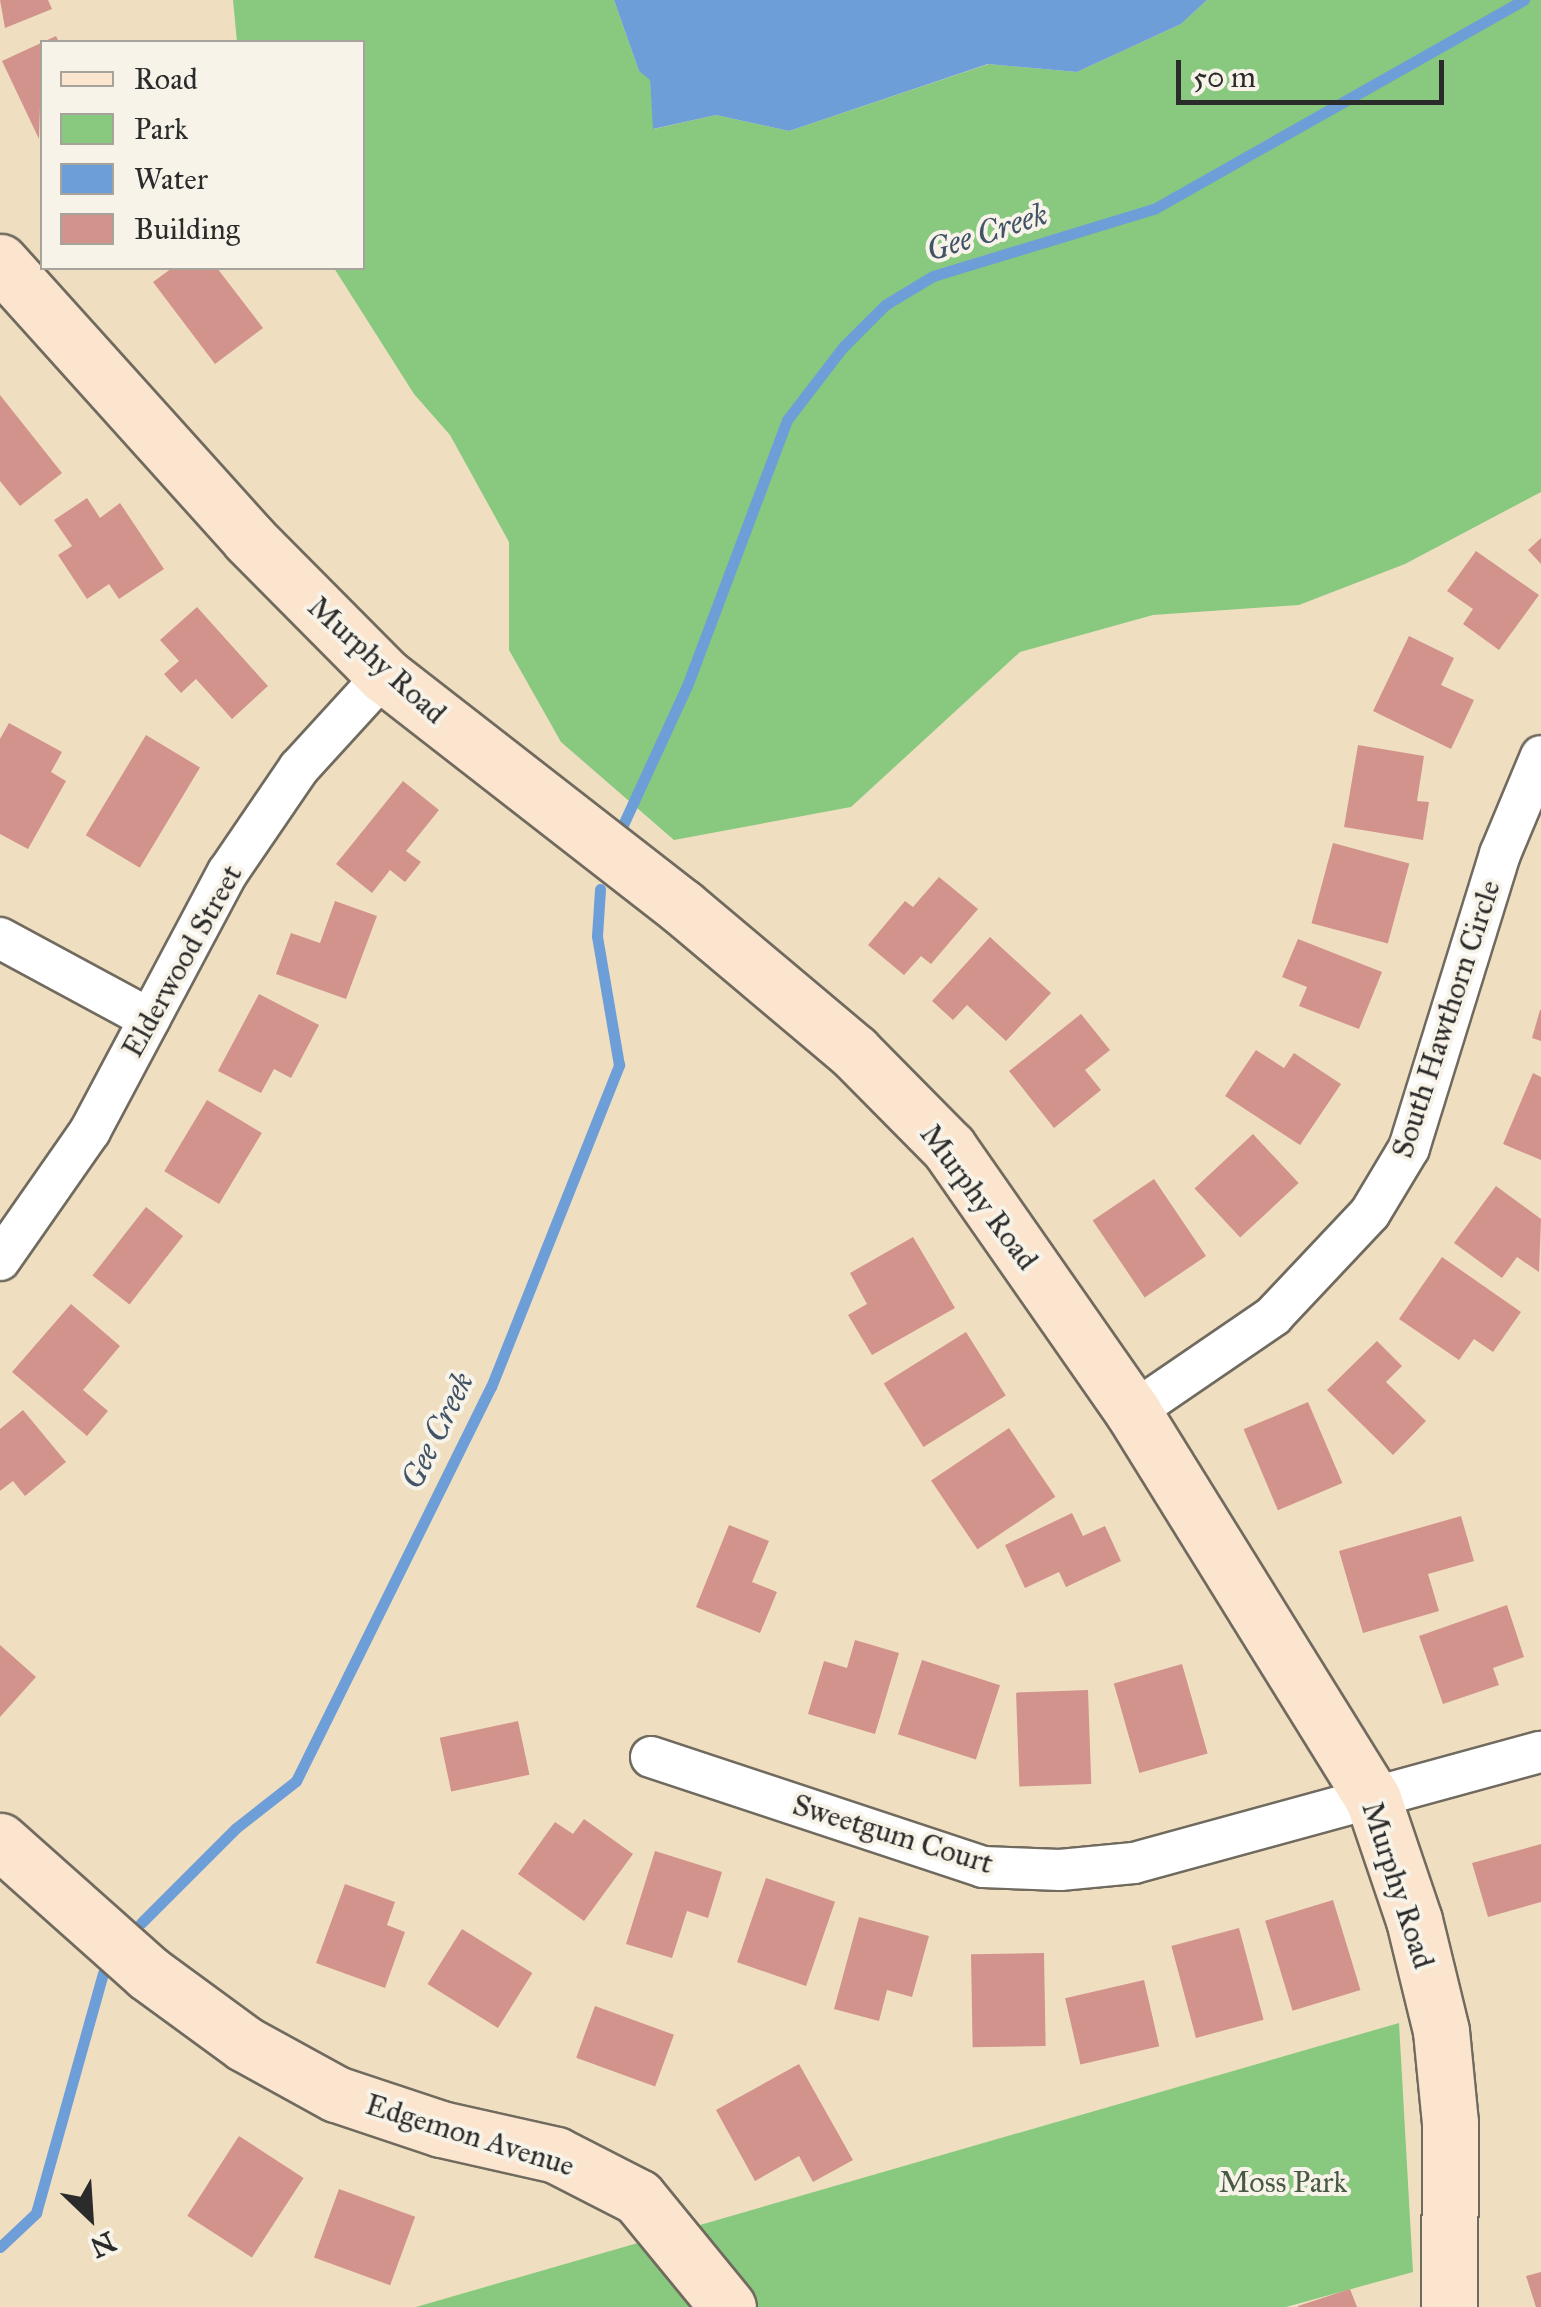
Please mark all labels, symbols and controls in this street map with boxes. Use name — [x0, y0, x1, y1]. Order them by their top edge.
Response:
legend — [40, 40, 365, 270]
scale bar — [1181, 40, 1448, 102]
text: 50 m — [1193, 59, 1256, 95]
text: Road — [134, 61, 198, 97]
text: Park — [134, 111, 188, 147]
text: Water — [134, 161, 208, 197]
water label: Gee Creek — [921, 195, 1053, 271]
text: Building — [134, 211, 240, 247]
street label: Murphy Road — [301, 589, 453, 731]
street label: Elderwood Street — [114, 858, 250, 1064]
street label: South Hawthorn Circle — [1384, 876, 1508, 1162]
street label: Murphy Road — [912, 1117, 1046, 1277]
water label: Gee Creek — [393, 1366, 483, 1496]
street label: Sweetgum Court — [788, 1786, 998, 1882]
street label: Murphy Road — [1354, 1797, 1442, 1973]
street label: Edgemon Avenue — [361, 2086, 579, 2184]
park label: Moss Park — [1219, 2164, 1347, 2200]
north arrow — [40, 2167, 140, 2267]
text: N — [85, 2224, 121, 2266]

